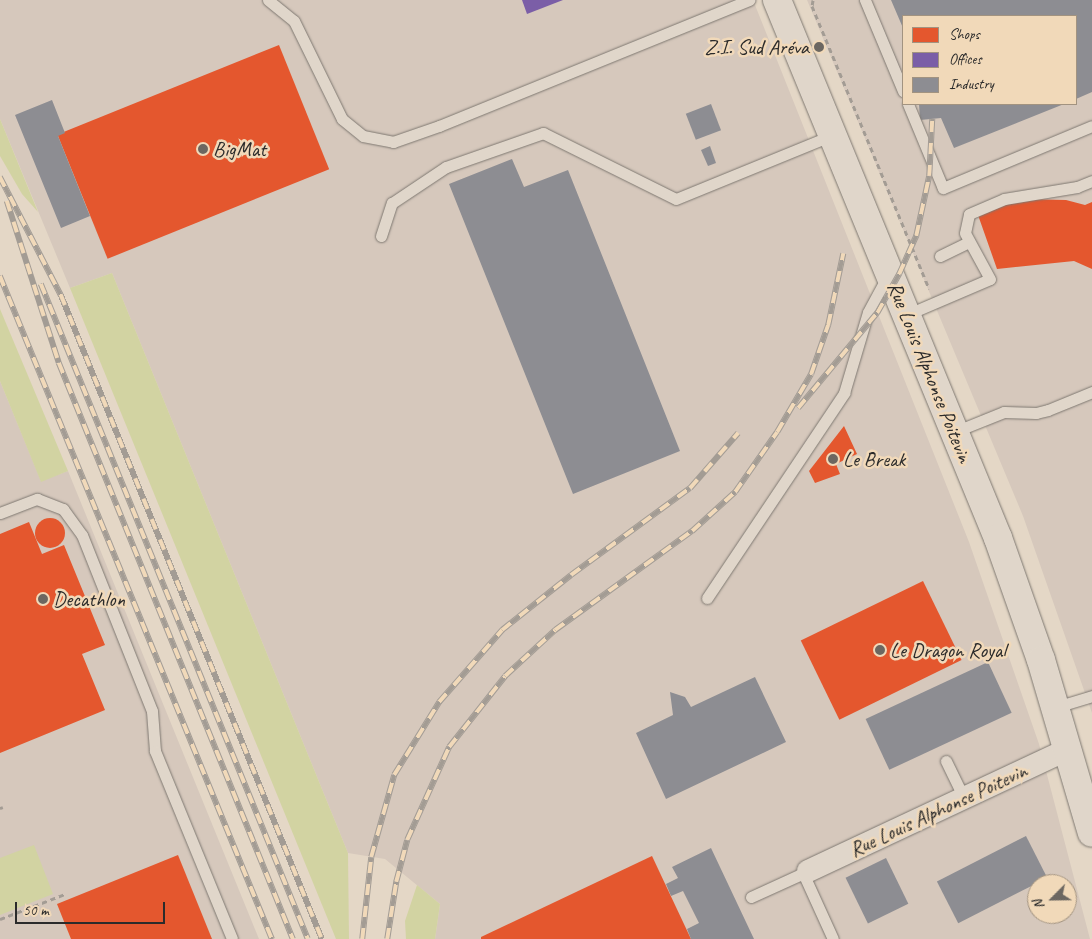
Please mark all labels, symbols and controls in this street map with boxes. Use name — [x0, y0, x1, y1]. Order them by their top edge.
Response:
legend — [902, 15, 1077, 105]
text: Shops — [949, 25, 980, 44]
place label: Z.I. Sud Aréva — [705, 34, 809, 60]
marker: Z.I. Sud Aréva — [813, 41, 825, 53]
text: Offices — [949, 50, 982, 69]
text: Industry — [949, 75, 994, 94]
place label: BigMat — [213, 136, 266, 162]
marker: BigMat — [197, 143, 209, 155]
street label: Rue Louis Alphonse Poitevin — [882, 278, 978, 466]
place label: Le Break — [843, 446, 905, 472]
marker: Le Break — [827, 453, 839, 465]
place label: Decathlon — [53, 586, 125, 612]
marker: Decathlon — [37, 593, 49, 605]
place label: Le Dragon Royal — [890, 637, 1007, 663]
marker: Le Dragon Royal — [874, 644, 886, 656]
street label: Rue Louis Alphonse Poitevin — [845, 758, 1031, 862]
north arrow — [1027, 874, 1077, 924]
scale bar — [18, 892, 168, 924]
text: N — [1029, 897, 1048, 912]
text: 50 m — [23, 901, 49, 920]

